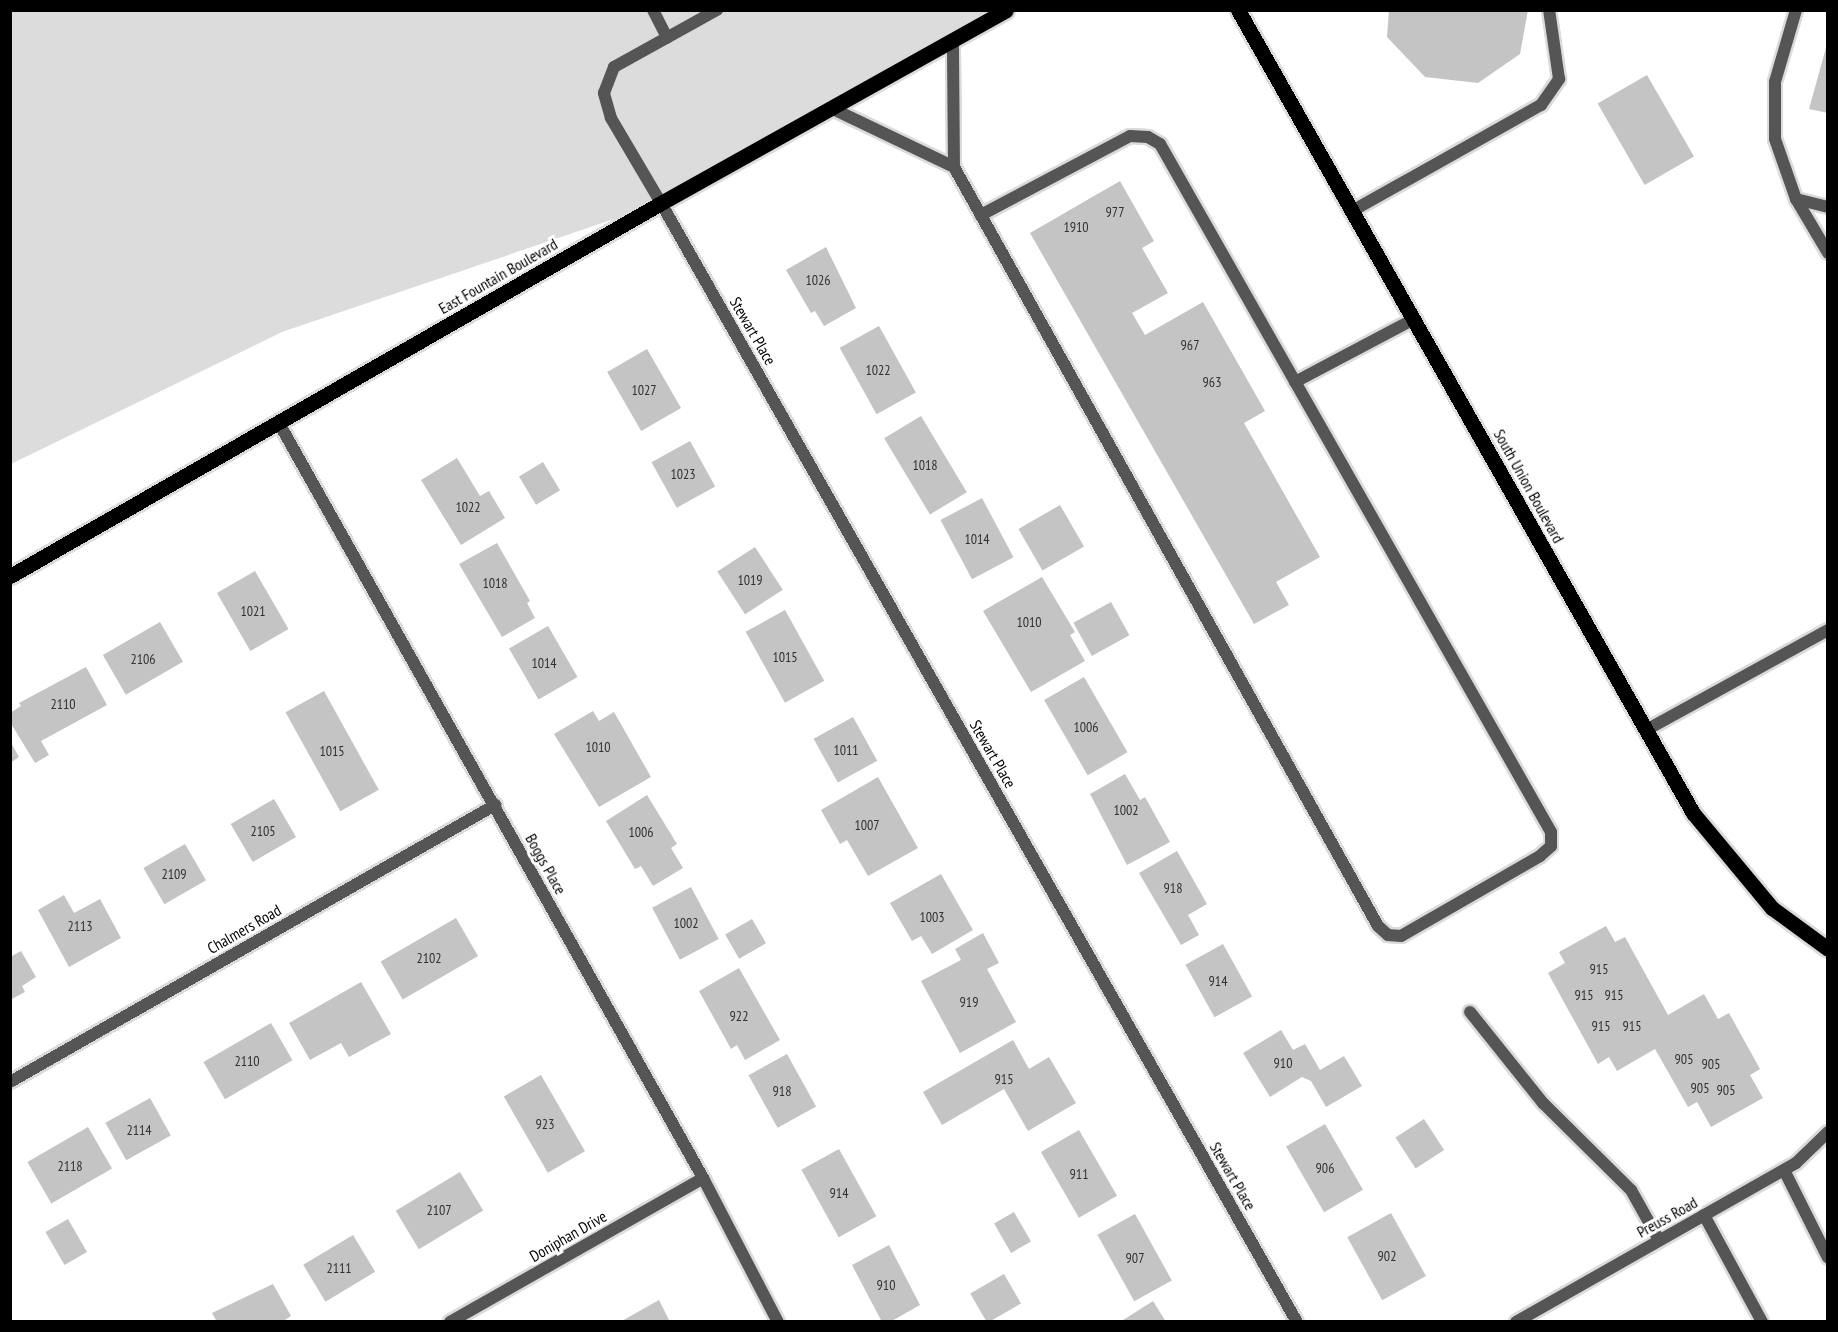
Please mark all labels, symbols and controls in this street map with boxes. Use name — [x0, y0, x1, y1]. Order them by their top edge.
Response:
house number: 977 — [1106, 204, 1124, 220]
house number: 1910 — [1063, 219, 1089, 235]
street label: East Fountain Boulevard — [435, 234, 561, 318]
house number: 1026 — [805, 272, 831, 288]
street label: Stewart Place — [726, 294, 780, 368]
house number: 967 — [1181, 337, 1199, 353]
house number: 1022 — [865, 362, 891, 378]
house number: 963 — [1203, 374, 1221, 390]
house number: 1027 — [631, 382, 657, 398]
street label: South Union Boulevard — [1490, 426, 1568, 546]
house number: 1018 — [912, 457, 938, 473]
house number: 1023 — [670, 466, 696, 482]
house number: 1022 — [455, 499, 481, 515]
house number: 1014 — [964, 531, 990, 547]
house number: 1019 — [737, 572, 763, 588]
house number: 1018 — [482, 575, 508, 591]
house number: 1021 — [240, 603, 266, 619]
house number: 1010 — [1016, 614, 1042, 630]
house number: 1015 — [772, 649, 798, 665]
house number: 2106 — [130, 651, 156, 667]
house number: 1014 — [531, 655, 557, 671]
house number: 2110 — [50, 696, 76, 712]
street label: Stewart Place — [966, 717, 1020, 791]
house number: 1006 — [1073, 719, 1099, 735]
house number: 1010 — [585, 739, 611, 755]
house number: 1011 — [833, 742, 859, 758]
house number: 1015 — [319, 743, 345, 759]
house number: 1002 — [1113, 802, 1139, 818]
house number: 1007 — [854, 817, 880, 833]
house number: 2105 — [250, 823, 276, 839]
house number: 1006 — [628, 824, 654, 840]
street label: Boggs Place — [521, 830, 571, 898]
house number: 2109 — [161, 866, 187, 882]
house number: 918 — [1164, 880, 1182, 896]
street label: Chalmers Road — [204, 900, 284, 958]
house number: 1003 — [919, 909, 945, 925]
house number: 1002 — [673, 915, 699, 931]
house number: 2113 — [67, 918, 93, 934]
house number: 2102 — [416, 950, 442, 966]
house number: 915 — [1590, 961, 1608, 977]
house number: 914 — [1209, 973, 1227, 989]
house number: 915 — [1575, 987, 1593, 1003]
house number: 915 — [1605, 987, 1623, 1003]
house number: 919 — [960, 994, 978, 1010]
house number: 922 — [730, 1008, 748, 1024]
house number: 915 — [1592, 1018, 1610, 1034]
house number: 915 — [1623, 1018, 1641, 1034]
house number: 905 — [1675, 1051, 1693, 1067]
house number: 2110 — [234, 1053, 260, 1069]
house number: 910 — [1274, 1055, 1292, 1071]
house number: 905 — [1702, 1056, 1720, 1072]
house number: 915 — [995, 1071, 1013, 1087]
house number: 905 — [1691, 1080, 1709, 1096]
house number: 905 — [1717, 1082, 1735, 1098]
house number: 918 — [773, 1083, 791, 1099]
house number: 923 — [536, 1116, 554, 1132]
house number: 2114 — [126, 1122, 152, 1138]
street label: Stewart Place — [1206, 1139, 1260, 1213]
house number: 2118 — [57, 1158, 83, 1174]
house number: 906 — [1316, 1160, 1334, 1176]
house number: 911 — [1070, 1166, 1088, 1182]
house number: 914 — [830, 1185, 848, 1201]
street label: Preuss Road — [1633, 1193, 1701, 1241]
house number: 2107 — [426, 1202, 452, 1218]
street label: Doniphan Drive — [526, 1206, 610, 1266]
house number: 902 — [1378, 1248, 1396, 1264]
house number: 907 — [1126, 1250, 1144, 1266]
house number: 2111 — [326, 1260, 352, 1276]
house number: 910 — [877, 1277, 895, 1293]

